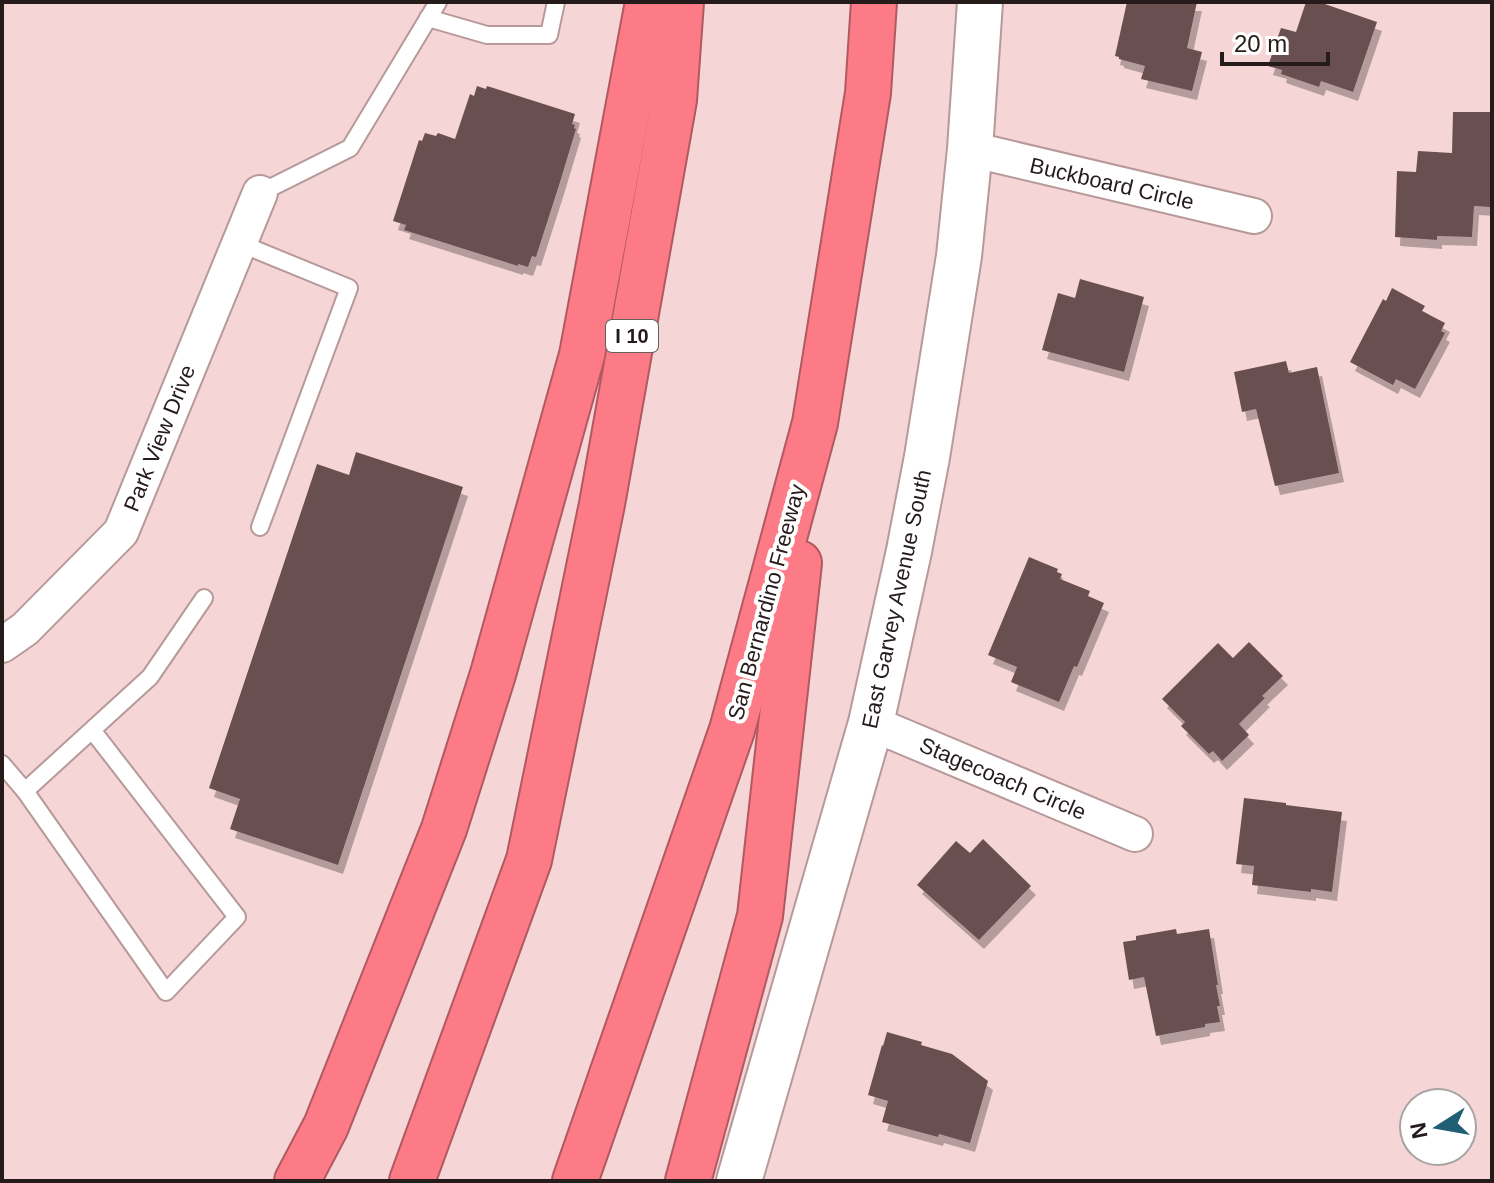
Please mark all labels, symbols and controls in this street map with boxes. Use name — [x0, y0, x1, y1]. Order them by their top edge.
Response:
scale bar — [1222, 16, 1328, 66]
text: 20 m — [1234, 30, 1287, 57]
street label: Buckboard Circle — [1027, 152, 1196, 215]
road number: I 10 — [606, 320, 658, 352]
street label: Park View Drive — [119, 361, 200, 515]
street label: East Garvey Avenue South — [857, 468, 936, 731]
street label: San Bernardino Freeway — [723, 481, 810, 723]
street label: Stagecoach Circle — [916, 732, 1090, 825]
north arrow — [1398, 1087, 1478, 1167]
text: N — [1405, 1121, 1433, 1141]

